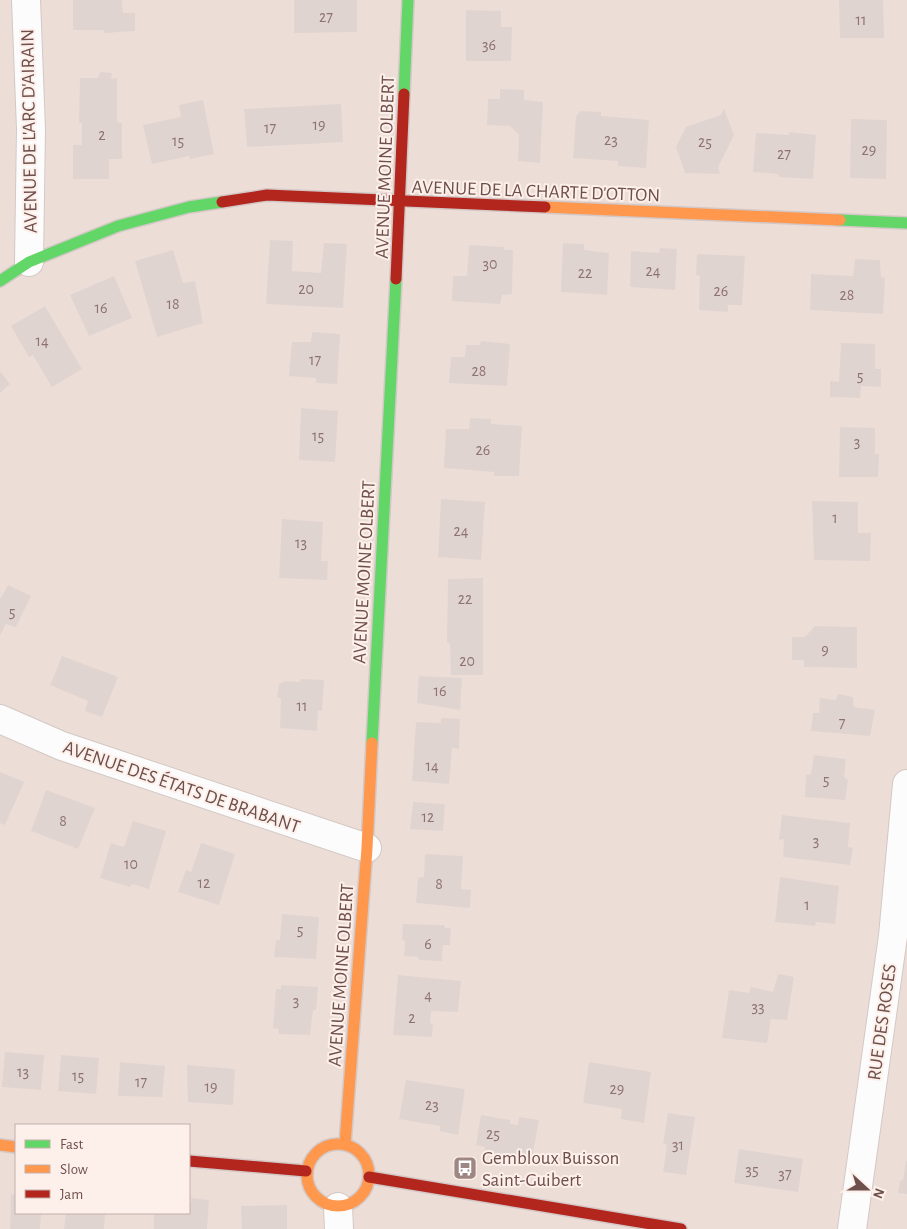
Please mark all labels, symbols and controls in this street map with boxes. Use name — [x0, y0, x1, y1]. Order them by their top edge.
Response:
house number: 27 — [319, 9, 333, 25]
house number: 11 — [855, 12, 867, 28]
street label: AVENUE DE L'ARC D'AIRAIN — [18, 29, 41, 233]
house number: 36 — [482, 37, 496, 53]
street label: AVENUE MOINE OLBERT — [373, 75, 398, 259]
house number: 19 — [312, 117, 326, 133]
house number: 17 — [264, 120, 276, 136]
house number: 2 — [98, 127, 106, 143]
house number: 23 — [604, 132, 618, 148]
house number: 15 — [172, 133, 184, 149]
house number: 25 — [698, 134, 712, 150]
house number: 29 — [862, 142, 876, 158]
house number: 27 — [777, 146, 791, 162]
street label: AVENUE DE LA CHARTE D'OTTON — [411, 178, 660, 205]
house number: 30 — [482, 256, 498, 272]
house number: 24 — [646, 263, 661, 279]
house number: 22 — [578, 265, 592, 281]
house number: 20 — [298, 281, 314, 297]
house number: 26 — [714, 283, 728, 299]
house number: 28 — [840, 287, 854, 303]
house number: 18 — [166, 296, 180, 312]
house number: 16 — [94, 300, 108, 316]
house number: 14 — [35, 333, 49, 349]
house number: 17 — [309, 352, 321, 368]
house number: 28 — [472, 363, 486, 379]
house number: 5 — [857, 368, 863, 384]
house number: 15 — [312, 428, 324, 444]
house number: 3 — [854, 434, 860, 450]
house number: 26 — [476, 442, 490, 458]
street label: AVENUE MOINE OLBERT — [350, 480, 379, 664]
house number: 1 — [832, 510, 838, 526]
house number: 24 — [454, 523, 469, 539]
house number: 13 — [295, 535, 307, 551]
house number: 22 — [458, 591, 472, 607]
house number: 5 — [9, 604, 15, 620]
house number: 9 — [821, 642, 829, 658]
house number: 20 — [459, 653, 475, 669]
house number: 16 — [433, 683, 447, 699]
house number: 11 — [296, 698, 308, 714]
house number: 7 — [839, 715, 846, 731]
street label: AVENUE DES ÉTATS DE BRABANT — [61, 736, 303, 837]
house number: 14 — [425, 758, 439, 774]
house number: 5 — [823, 772, 829, 788]
house number: 12 — [422, 809, 434, 825]
house number: 8 — [59, 813, 67, 829]
house number: 3 — [813, 833, 819, 849]
house number: 10 — [124, 856, 138, 872]
house number: 12 — [198, 875, 210, 891]
house number: 8 — [435, 876, 443, 892]
street label: AVENUE MOINE OLBERT — [326, 883, 357, 1067]
house number: 1 — [804, 897, 810, 913]
house number: 5 — [297, 922, 303, 938]
house number: 6 — [424, 936, 432, 952]
street label: RUE DES ROSES — [865, 963, 900, 1082]
house number: 4 — [424, 987, 432, 1003]
house number: 3 — [293, 993, 299, 1009]
house number: 33 — [751, 999, 765, 1015]
house number: 2 — [408, 1010, 416, 1026]
house number: 13 — [17, 1064, 29, 1080]
house number: 15 — [72, 1068, 84, 1084]
house number: 17 — [135, 1074, 147, 1090]
house number: 19 — [204, 1079, 218, 1095]
house number: 29 — [610, 1081, 624, 1097]
house number: 23 — [425, 1097, 439, 1113]
legend — [15, 1124, 190, 1214]
house number: 25 — [486, 1126, 500, 1142]
text: Fast — [60, 1137, 84, 1152]
house number: 31 — [672, 1137, 684, 1153]
place label: Gembloux Buisson Saint-Guibert — [482, 1149, 619, 1190]
bus stop icon: Gembloux Buisson Saint-Guibert — [452, 1155, 478, 1181]
text: Slow — [60, 1162, 88, 1177]
house number: 35 — [745, 1162, 759, 1178]
north arrow — [842, 1164, 892, 1214]
house number: 37 — [778, 1166, 792, 1182]
text: N — [870, 1186, 886, 1200]
text: Jam — [60, 1187, 83, 1202]

